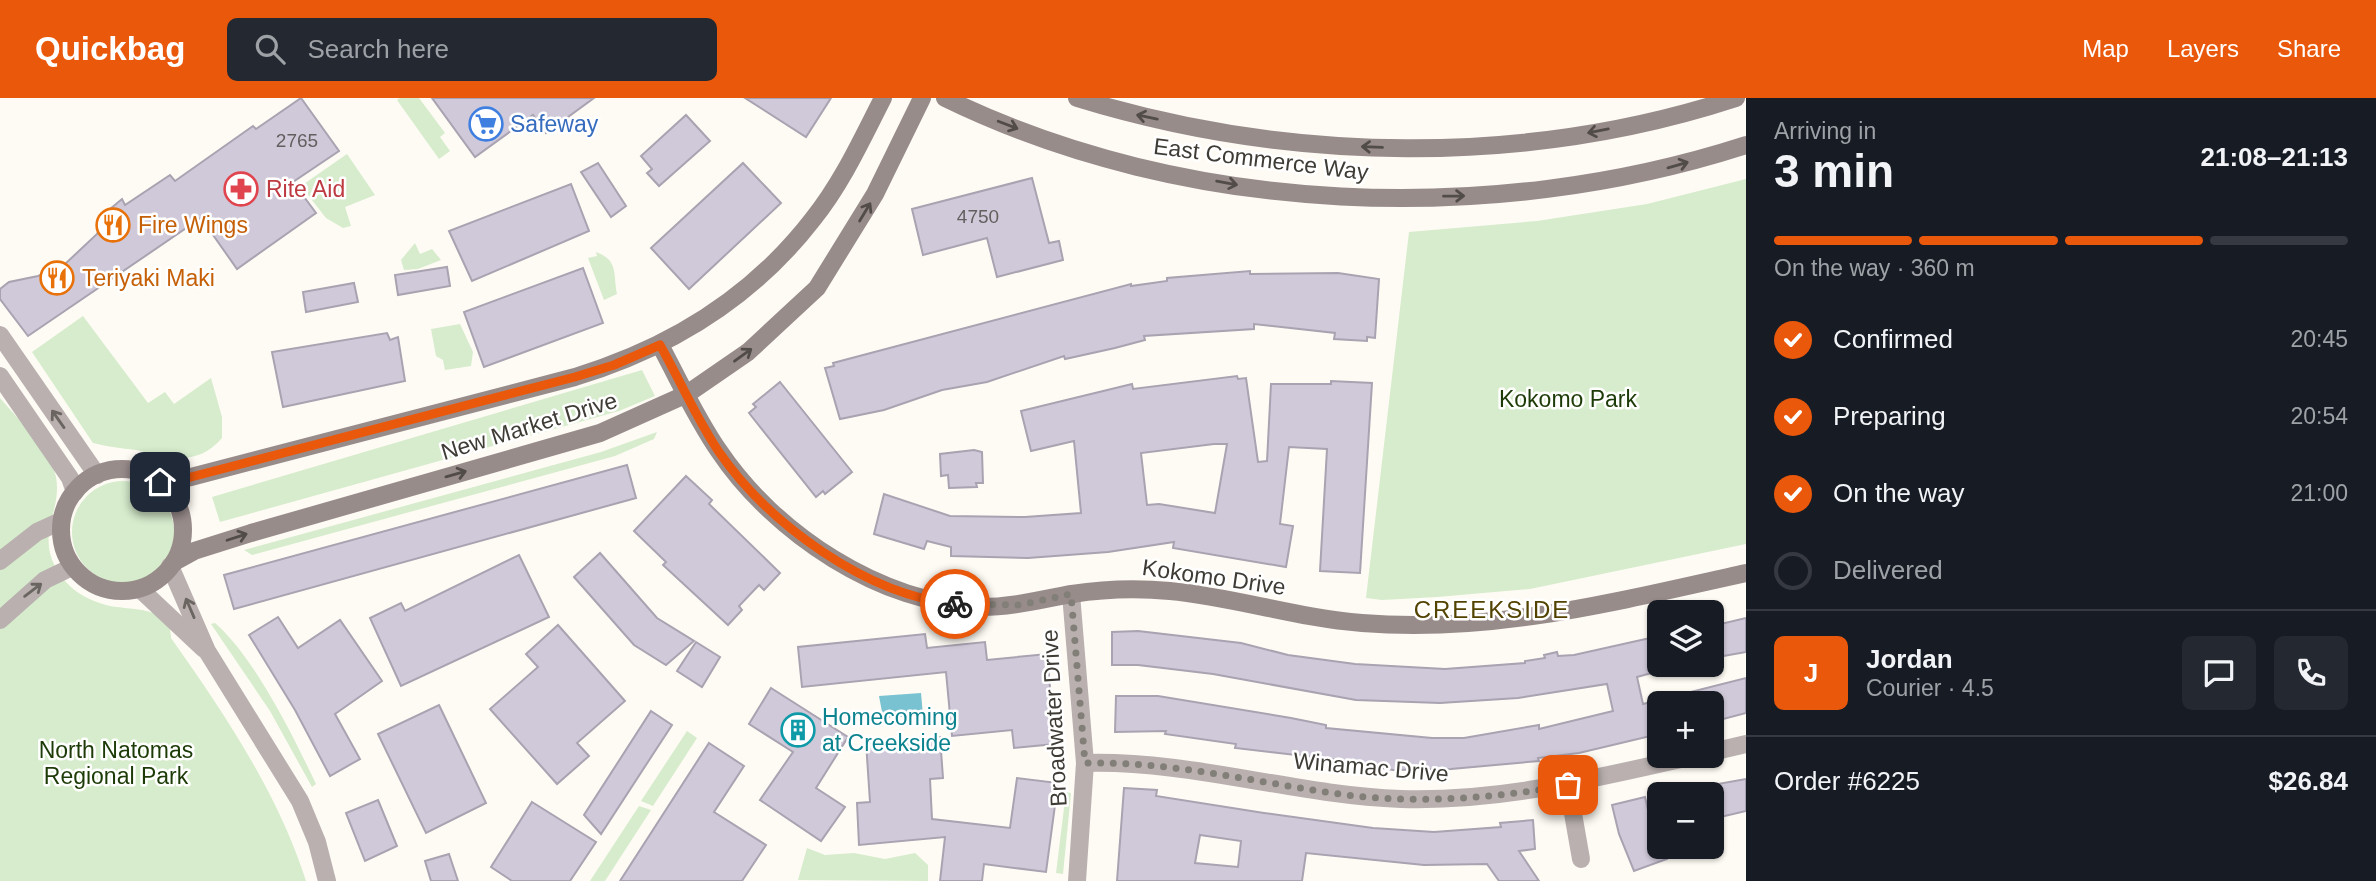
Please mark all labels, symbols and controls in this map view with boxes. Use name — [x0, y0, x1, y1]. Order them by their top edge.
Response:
search box — [227, 18, 717, 81]
text: Quickbag — [35, 30, 185, 67]
icon: search — [251, 30, 289, 68]
text: Search here — [307, 34, 449, 64]
text: Map — [2082, 35, 2129, 62]
text: Layers — [2167, 35, 2239, 62]
text: Share — [2277, 35, 2341, 62]
supermarket icon: Safeway — [467, 105, 505, 143]
one-way arrow — [1136, 109, 1159, 123]
place label: Safeway — [510, 111, 599, 137]
text: Arriving in — [1774, 118, 1876, 144]
one-way arrow — [996, 120, 1018, 133]
one-way arrow — [1587, 125, 1610, 138]
house number: 2765 — [276, 130, 318, 151]
street label: East Commerce Way — [1152, 133, 1370, 185]
one-way arrow — [1361, 141, 1384, 154]
text: 21:08–21:13 — [2201, 142, 2348, 172]
text: 3 min — [1774, 145, 1894, 197]
one-way arrow — [1667, 157, 1689, 170]
pharmacy icon: Rite Aid — [222, 170, 260, 208]
place label: Rite Aid — [266, 176, 345, 202]
one-way arrow — [1215, 177, 1238, 190]
one-way arrow — [1442, 190, 1465, 203]
one-way arrow — [858, 202, 872, 222]
restaurant icon: Fire Wings — [94, 206, 132, 244]
house number: 4750 — [957, 206, 999, 227]
place label: Fire Wings — [138, 212, 248, 238]
text: On the way · 360 m — [1774, 255, 1975, 281]
restaurant icon: Teriyaki Maki — [38, 259, 76, 297]
place label: Teriyaki Maki — [82, 265, 215, 291]
icon: check — [1774, 321, 1812, 359]
text: Confirmed — [1833, 324, 1953, 354]
text: 20:45 — [2290, 326, 2348, 352]
one-way arrow — [733, 348, 752, 363]
park label: Kokomo Park — [1499, 386, 1638, 412]
street label: New Market Drive — [438, 387, 620, 465]
icon: check — [1774, 398, 1812, 436]
text: Preparing — [1833, 401, 1946, 431]
text: 20:54 — [2290, 403, 2348, 429]
one-way arrow — [51, 410, 65, 429]
pin — [130, 452, 190, 512]
icon: home — [141, 463, 179, 501]
one-way arrow — [445, 467, 467, 480]
icon: check — [1774, 475, 1812, 513]
text: On the way — [1833, 478, 1965, 508]
text: 21:00 — [2290, 480, 2348, 506]
one-way arrow — [226, 530, 248, 543]
street label: Kokomo Drive — [1141, 554, 1287, 600]
text: Delivered — [1833, 555, 1943, 585]
courier — [920, 569, 990, 639]
one-way arrow — [23, 582, 42, 597]
icon: bike — [936, 585, 974, 623]
district label: CREEKSIDE — [1414, 596, 1570, 623]
one-way arrow — [183, 598, 196, 619]
map controls — [1647, 600, 1724, 859]
button: layers — [1647, 600, 1724, 677]
street label: Broadwater Drive — [1036, 629, 1072, 807]
button: chat — [2182, 636, 2256, 710]
button: phone — [2274, 636, 2348, 710]
text: Jordan — [1866, 644, 1953, 674]
text: J — [1804, 658, 1818, 688]
text: Courier · 4.5 — [1866, 675, 1994, 701]
button: + — [1647, 691, 1724, 768]
place label: Homecoming at Creekside — [822, 704, 958, 756]
building icon: Homecoming at Creekside — [779, 711, 817, 749]
park label: North Natomas Regional Park — [39, 737, 193, 789]
street label: Winamac Drive — [1292, 747, 1450, 787]
pin — [1538, 755, 1598, 815]
icon: bag — [1549, 766, 1587, 804]
text: Order #6225 — [1774, 766, 1920, 796]
text: $26.84 — [2268, 766, 2348, 796]
button: − — [1647, 782, 1724, 859]

